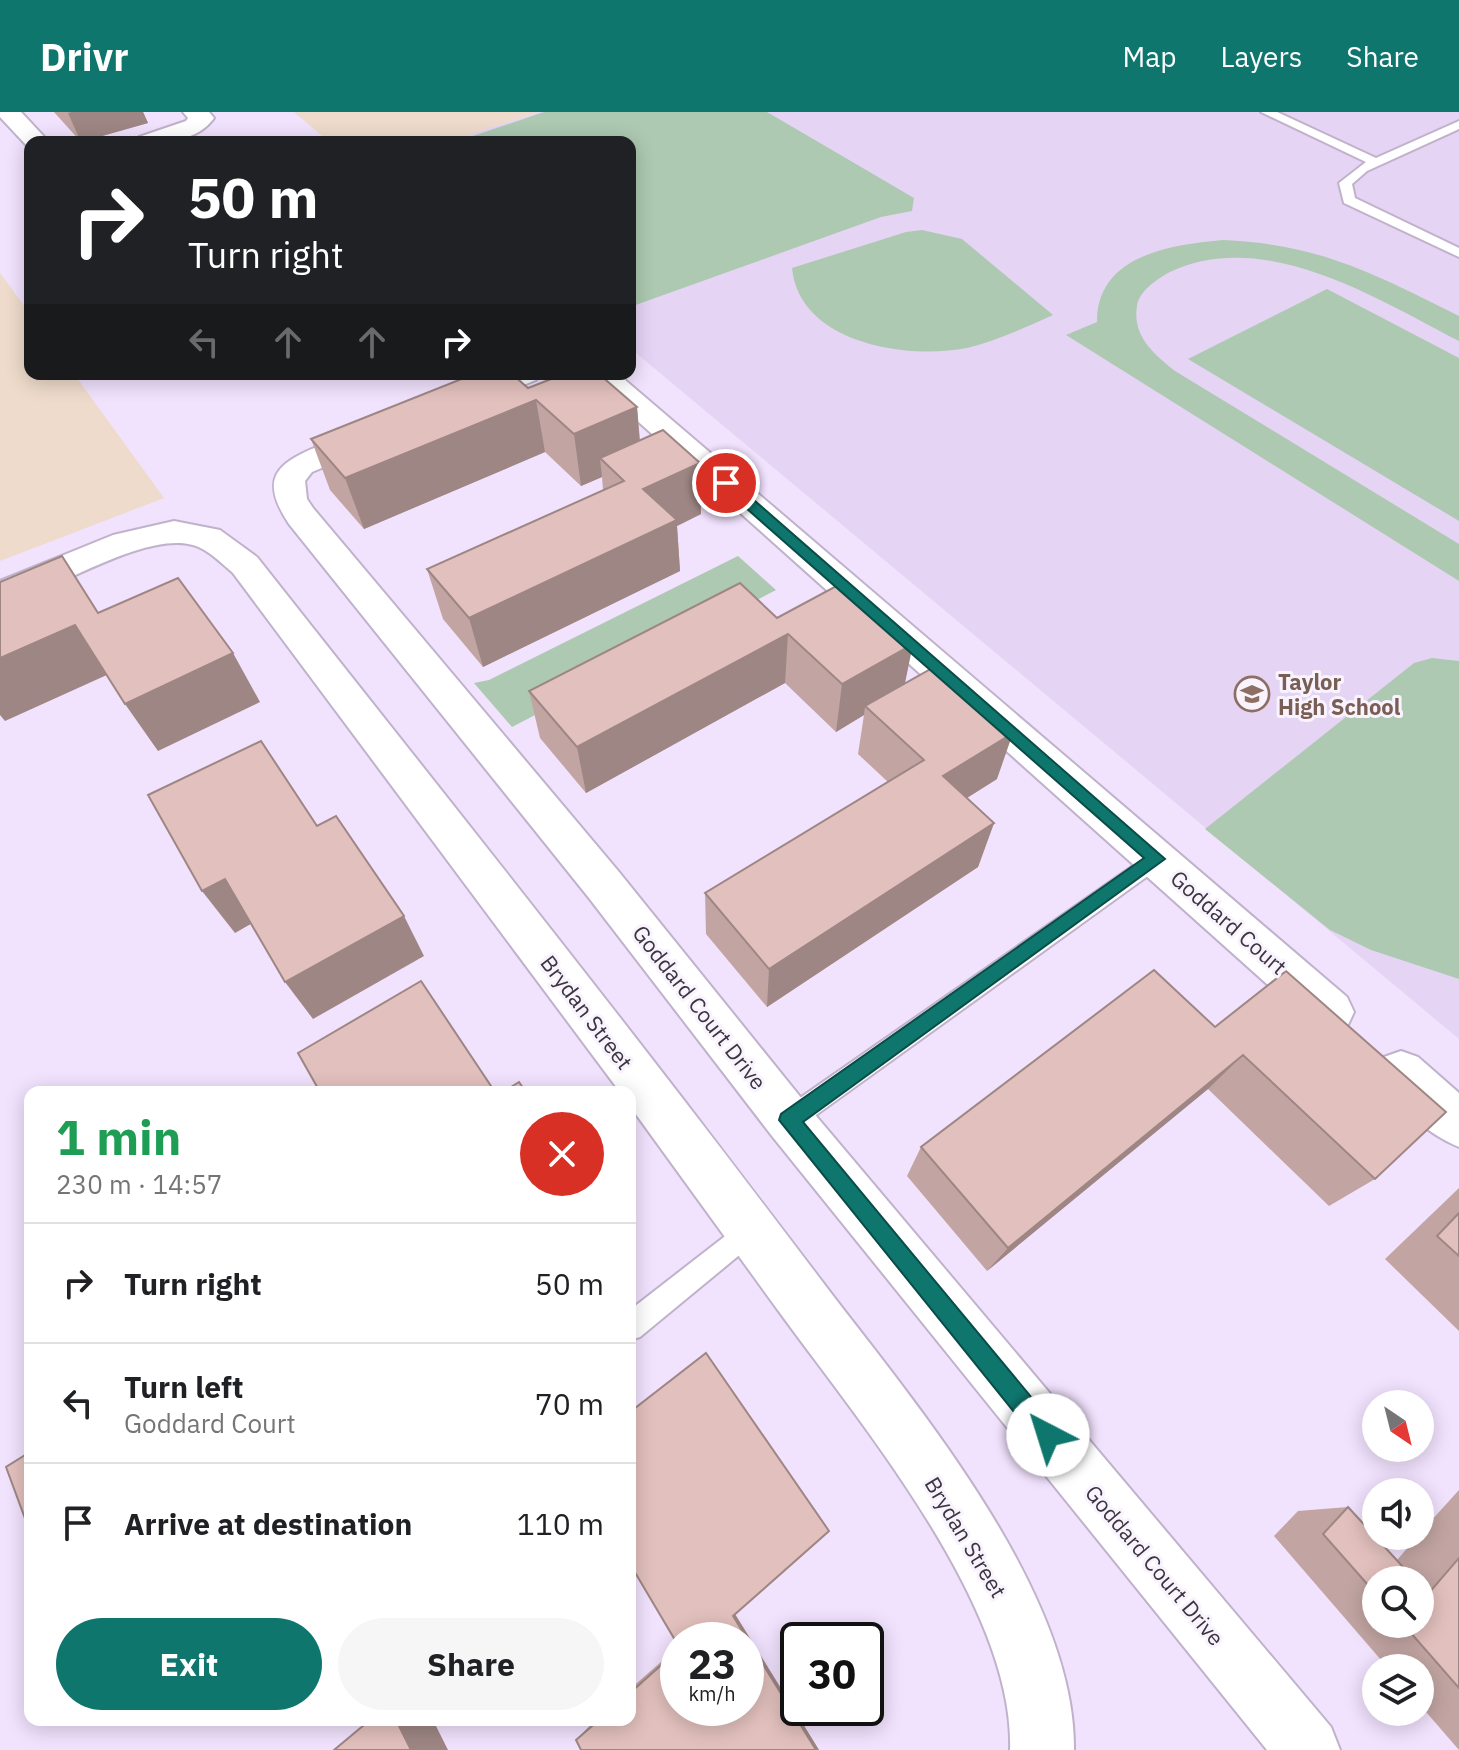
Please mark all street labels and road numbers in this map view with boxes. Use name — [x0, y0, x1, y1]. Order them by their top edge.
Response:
street label: Goddard Court — [1165, 863, 1293, 981]
street label: Goddard Court Drive — [627, 919, 773, 1095]
street label: Brydan Street — [534, 949, 640, 1075]
street label: Brydan Street — [919, 1471, 1013, 1603]
street label: Goddard Court Drive — [1079, 1479, 1231, 1651]

